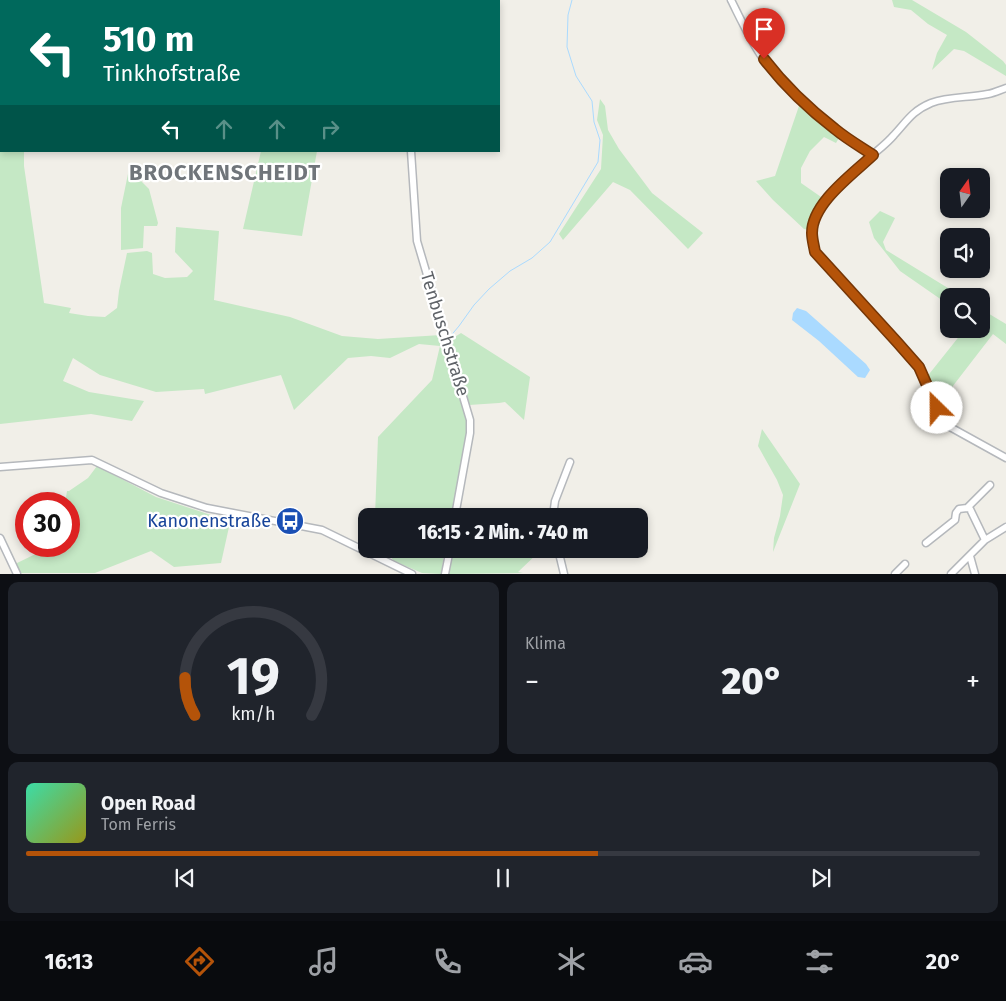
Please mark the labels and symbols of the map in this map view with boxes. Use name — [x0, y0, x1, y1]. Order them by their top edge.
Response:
pin — [743, 8, 785, 59]
district label: BROCKENSCHEIDT — [129, 159, 321, 186]
north arrow — [940, 168, 990, 218]
street label: Tenbuschstraße — [416, 269, 474, 399]
position arrow — [910, 381, 962, 433]
speed limit sign: 30 — [15, 492, 80, 557]
bus stop icon: Kanonenstraße — [275, 506, 305, 536]
place label: Kanonenstraße — [147, 510, 271, 532]

